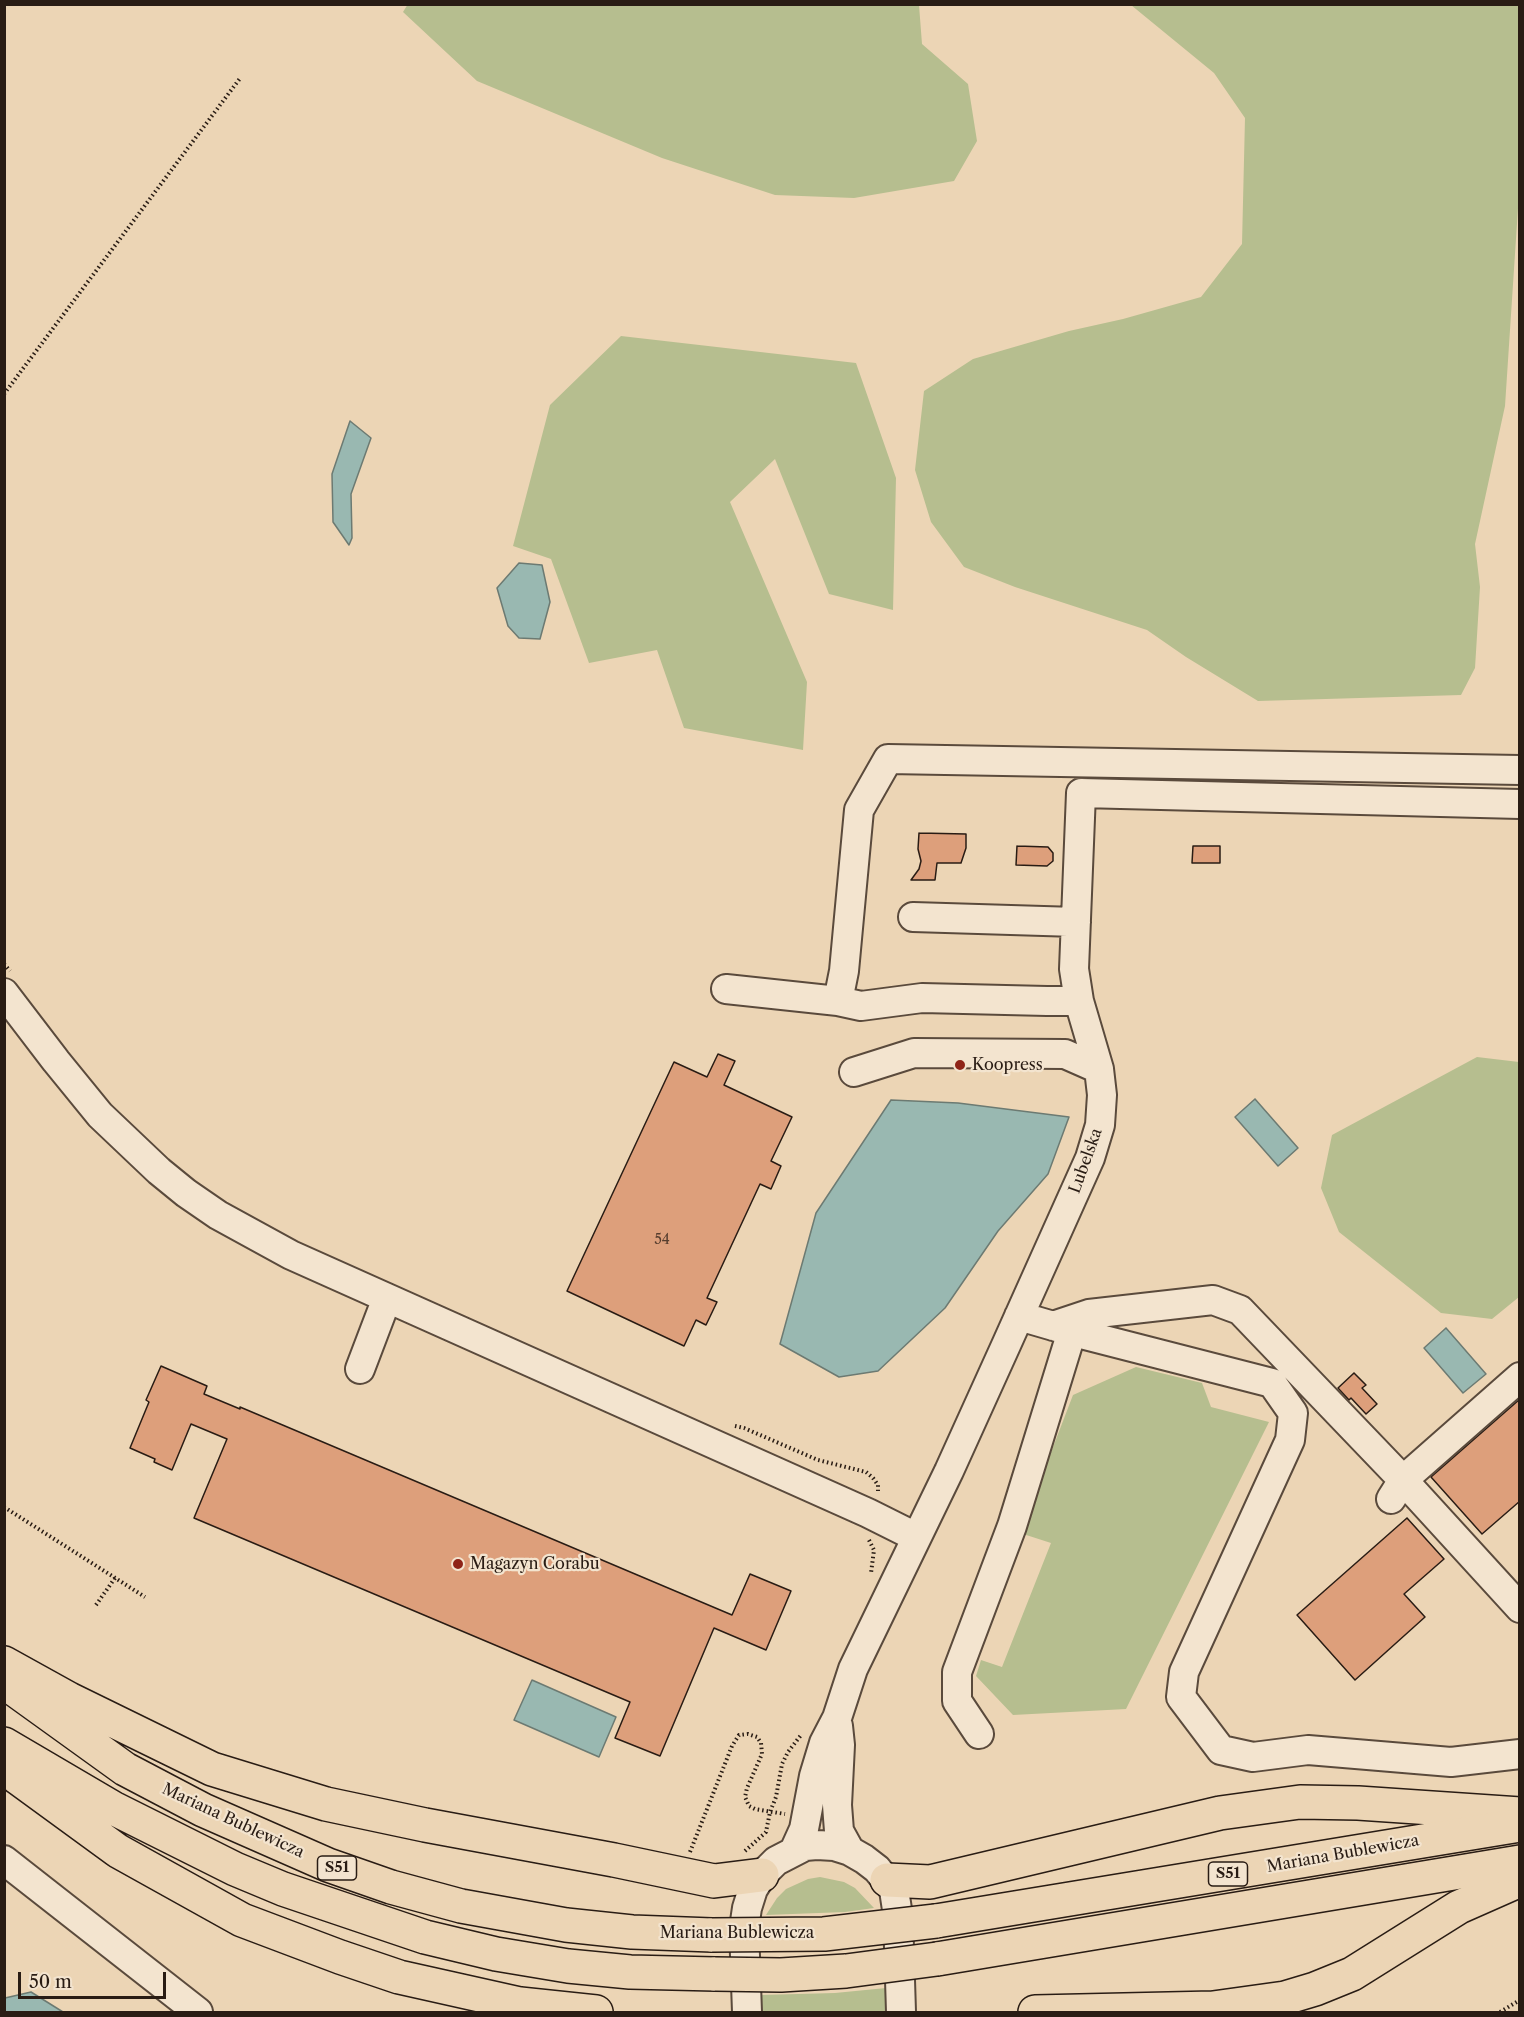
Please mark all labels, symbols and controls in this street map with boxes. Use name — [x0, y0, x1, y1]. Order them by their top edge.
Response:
place label: Koopress — [972, 1055, 1043, 1075]
marker: Koopress — [953, 1058, 967, 1072]
street label: Lubelska — [1065, 1126, 1107, 1196]
house number: 54 — [654, 1232, 670, 1248]
place label: Magazyn Corabu — [470, 1554, 599, 1574]
marker: Magazyn Corabu — [451, 1557, 465, 1571]
street label: Mariana Bublewicza — [159, 1780, 307, 1862]
street label: Mariana Bublewicza — [1265, 1831, 1421, 1877]
road number: S51 — [318, 1856, 356, 1880]
road number: S51 — [1208, 1862, 1248, 1886]
street label: Mariana Bublewicza — [660, 1923, 814, 1943]
scale bar — [21, 1960, 170, 1998]
text: 50 m — [29, 1971, 72, 1993]

